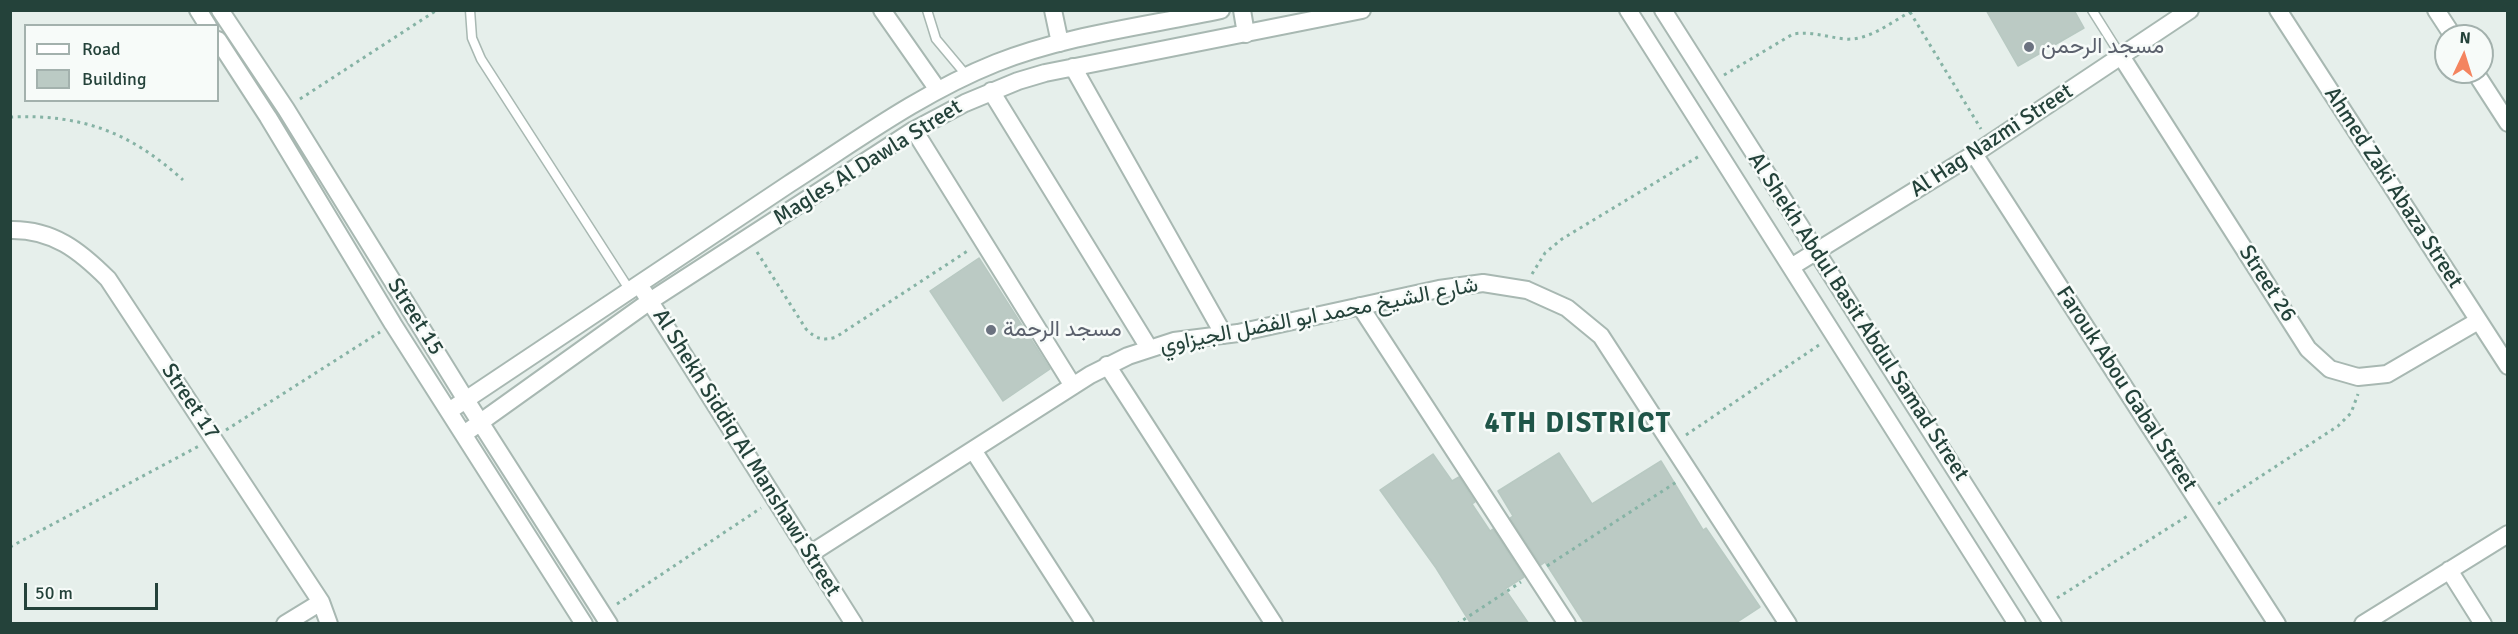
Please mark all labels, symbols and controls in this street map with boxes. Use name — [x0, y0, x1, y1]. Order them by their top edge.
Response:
legend — [24, 24, 219, 102]
north arrow — [2434, 24, 2494, 84]
text: N — [2459, 28, 2471, 48]
place label: مسجد الرحمن — [2041, 34, 2164, 60]
text: Road — [82, 38, 121, 60]
marker: مسجد الرحمن — [2022, 40, 2036, 54]
text: Building — [82, 68, 146, 90]
street label: Al Hag Nazmi Street — [1906, 79, 2078, 203]
street label: Ahmed Zaki Abaza Street — [2318, 82, 2468, 294]
street label: Magles Al Dawla Street — [769, 94, 967, 232]
street label: Al Shekh Abdul Basit Abdul Samad Street — [1742, 148, 1974, 486]
street label: Street 26 — [2233, 241, 2301, 327]
street label: شارع الشيخ محمد ابو الفضل الجيزاوي — [1158, 272, 1480, 360]
street label: Street 15 — [381, 274, 449, 360]
street label: Farouk Abou Gabal Street — [2050, 282, 2202, 496]
street label: Al Shekh Siddiq Al Manshawi Street — [646, 304, 846, 602]
place label: مسجد الرحمة — [1003, 317, 1122, 343]
marker: مسجد الرحمة — [984, 323, 998, 337]
street label: Street 17 — [155, 359, 225, 445]
district label: 4TH DISTRICT — [1485, 408, 1671, 442]
scale bar — [27, 571, 160, 609]
text: 50 m — [35, 582, 73, 604]

